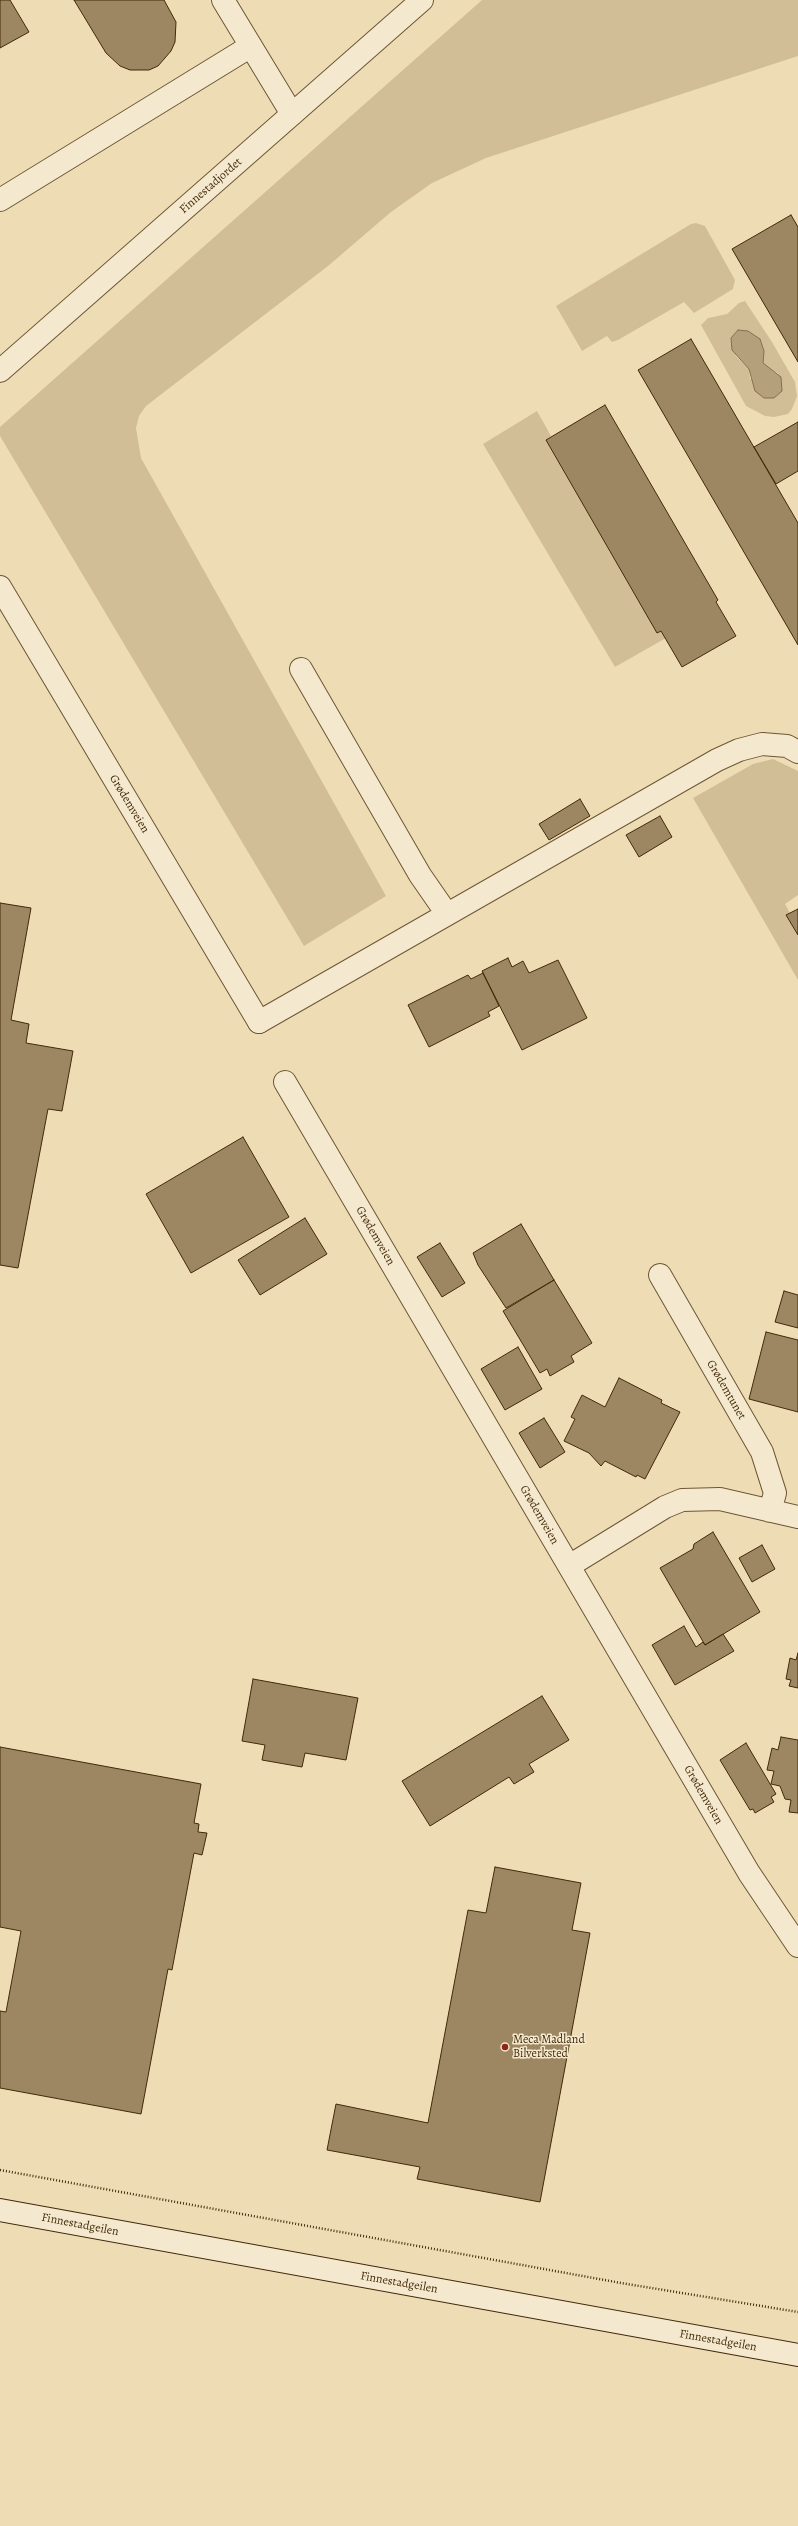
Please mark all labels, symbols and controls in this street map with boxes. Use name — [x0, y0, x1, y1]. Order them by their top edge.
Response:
street label: Finnestadjordet — [177, 155, 245, 217]
street label: Grødemveien — [106, 772, 152, 836]
street label: Grødemveien — [352, 1204, 398, 1268]
street label: Grødemtunet — [703, 1358, 749, 1422]
street label: Grødemveien — [516, 1483, 562, 1547]
street label: Grødemveien — [680, 1763, 726, 1827]
place label: Meca Madland Bilverksted — [513, 2033, 585, 2061]
marker: Meca Madland Bilverksted — [500, 2042, 510, 2052]
street label: Finnestadgeilen — [40, 2210, 120, 2240]
street label: Finnestadgeilen — [359, 2269, 439, 2297]
street label: Finnestadgeilen — [678, 2327, 758, 2355]

